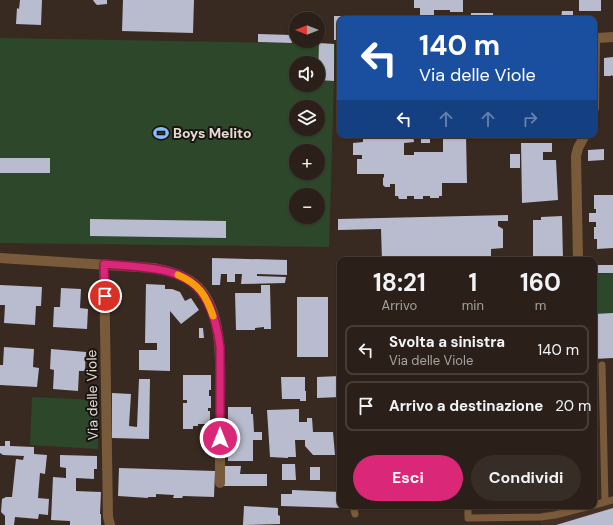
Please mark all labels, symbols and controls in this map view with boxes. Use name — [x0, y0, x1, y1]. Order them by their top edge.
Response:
north arrow — [289, 12, 325, 48]
map controls — [289, 12, 325, 224]
text: 140 m — [419, 27, 500, 64]
icon: left — [353, 32, 405, 84]
button: sound — [289, 56, 325, 92]
text: Via delle Viole — [419, 63, 536, 87]
button: layers — [289, 100, 325, 136]
icon: left — [393, 108, 415, 130]
icon: ahead — [435, 108, 457, 130]
icon: ahead — [477, 108, 499, 130]
icon: right — [519, 108, 541, 130]
sports icon: Boys Melito — [152, 124, 170, 142]
place label: Boys Melito — [173, 124, 252, 142]
button: + — [289, 144, 325, 180]
button: − — [289, 188, 325, 224]
text: 18:21 — [373, 267, 426, 298]
text: 1 — [468, 267, 477, 298]
text: 160 — [520, 267, 561, 298]
pin — [88, 279, 122, 313]
icon: arrive — [94, 285, 116, 307]
text: Arrivo — [382, 297, 417, 314]
text: min — [462, 297, 484, 314]
text: m — [535, 297, 546, 314]
text: Svolta a sinistra — [389, 332, 505, 352]
icon: left — [355, 339, 377, 361]
text: 140 m — [538, 340, 579, 360]
street label: Via delle Viole — [82, 349, 102, 441]
text: Via delle Viole — [389, 352, 473, 369]
icon: arrive — [355, 395, 377, 417]
text: Arrivo a destinazione — [389, 396, 543, 416]
text: 20 m — [555, 396, 591, 416]
position arrow — [199, 417, 241, 459]
button: Esci — [353, 455, 463, 501]
button: Condividi — [471, 455, 581, 501]

